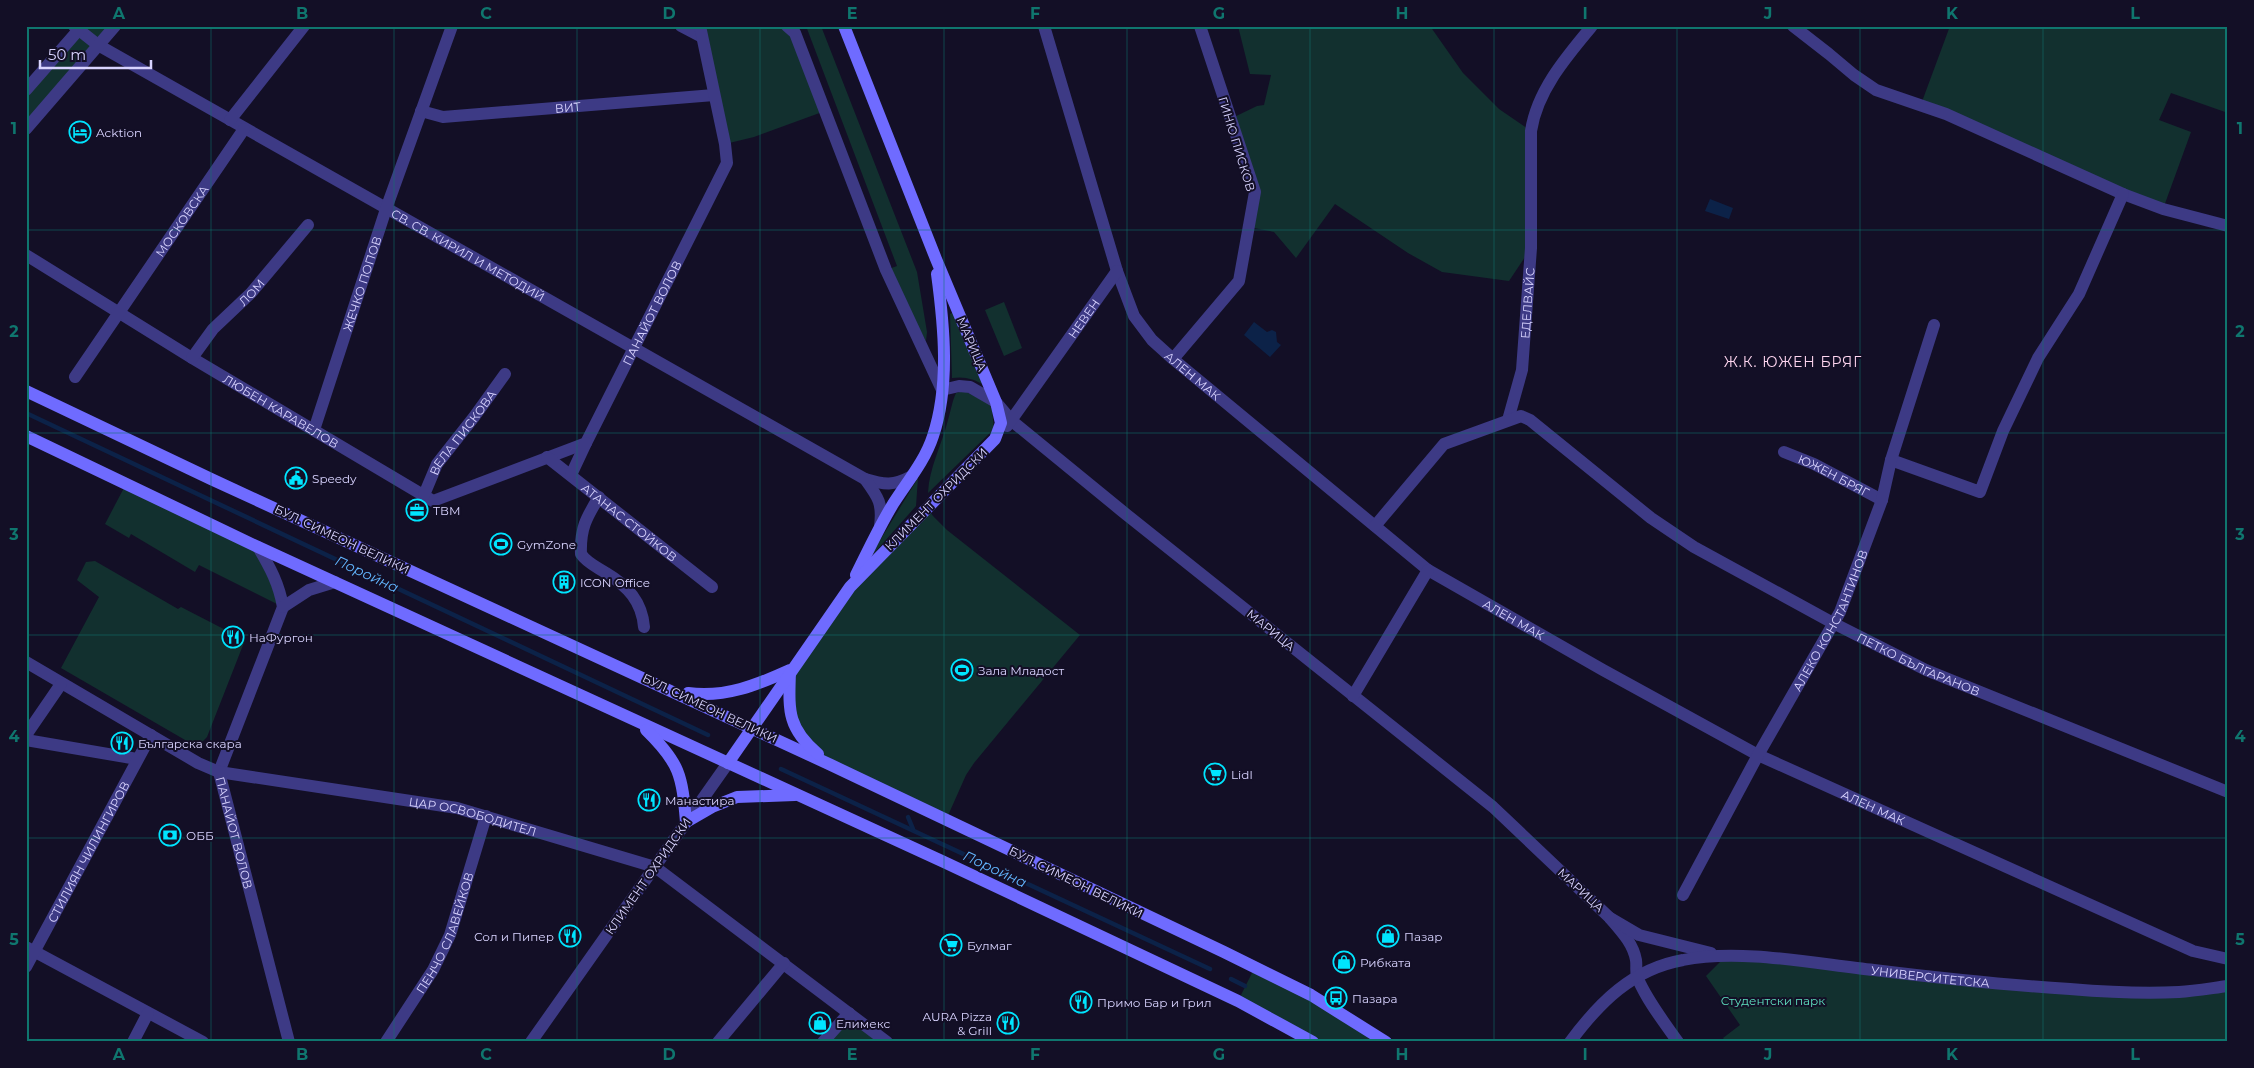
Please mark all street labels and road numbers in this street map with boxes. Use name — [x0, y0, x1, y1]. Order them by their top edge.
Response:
street label: ГИНЮ ПИСКОВ — [1215, 95, 1259, 193]
street label: ВИТ — [554, 98, 581, 115]
street label: МОСКОВСКА — [152, 182, 211, 259]
street label: СВ. СВ. КИРИЛ И МЕТОДИЙ — [389, 205, 548, 304]
street label: ЖЕЧКО ПОПОВ — [339, 234, 384, 333]
street label: ПАНАЙОТ ВОЛОВ — [619, 258, 684, 368]
street label: ЕДЕЛВАЙС — [1517, 267, 1537, 339]
street label: ЛОМ — [235, 276, 267, 309]
street label: НЕВЕН — [1064, 296, 1102, 341]
street label: МАРИЦА — [954, 315, 990, 374]
street label: АЛЕН МАК — [1162, 348, 1224, 403]
street label: ЛЮБЕН КАРАВЕЛОВ — [221, 371, 342, 451]
street label: ВЕЛА ПИСКОВА — [426, 387, 499, 477]
street label: КЛИМЕНТ ОХРИДСКИ — [882, 445, 990, 553]
street label: ЮЖЕН БРЯГ — [1796, 451, 1872, 500]
street label: АТАНАС СТОЙКОВ — [579, 480, 680, 564]
street label: БУЛ. СИМЕОН ВЕЛИКИ — [272, 501, 412, 577]
street label: АЛЕКО КОНСТАНТИНОВ — [1789, 547, 1870, 693]
street label: АЛЕН МАК — [1481, 596, 1548, 643]
street label: МАРИЦА — [1244, 606, 1298, 654]
street label: ПЕТКО БЪЛГАРАНОВ — [1855, 629, 1982, 699]
street label: БУЛ. СИМЕОН ВЕЛИКИ — [640, 670, 780, 746]
street label: ПАНАЙОТ ВОЛОВ — [213, 775, 256, 890]
street label: СТИЛИЯН ЧИЛИНГИРОВ — [44, 778, 132, 925]
street label: АЛЕН МАК — [1839, 786, 1908, 828]
street label: ЦАР ОСВОБОДИТЕЛ — [408, 793, 538, 839]
street label: КЛИМЕНТ ОХРИДСКИ — [602, 815, 694, 937]
street label: БУЛ. СИМЕОН ВЕЛИКИ — [1007, 843, 1145, 921]
street label: МАРИЦА — [1555, 865, 1607, 915]
street label: ПЕНЧО СЛАВЕЙКОВ — [412, 870, 476, 996]
street label: УНИВЕРСИТЕТСКА — [1870, 962, 1990, 990]

